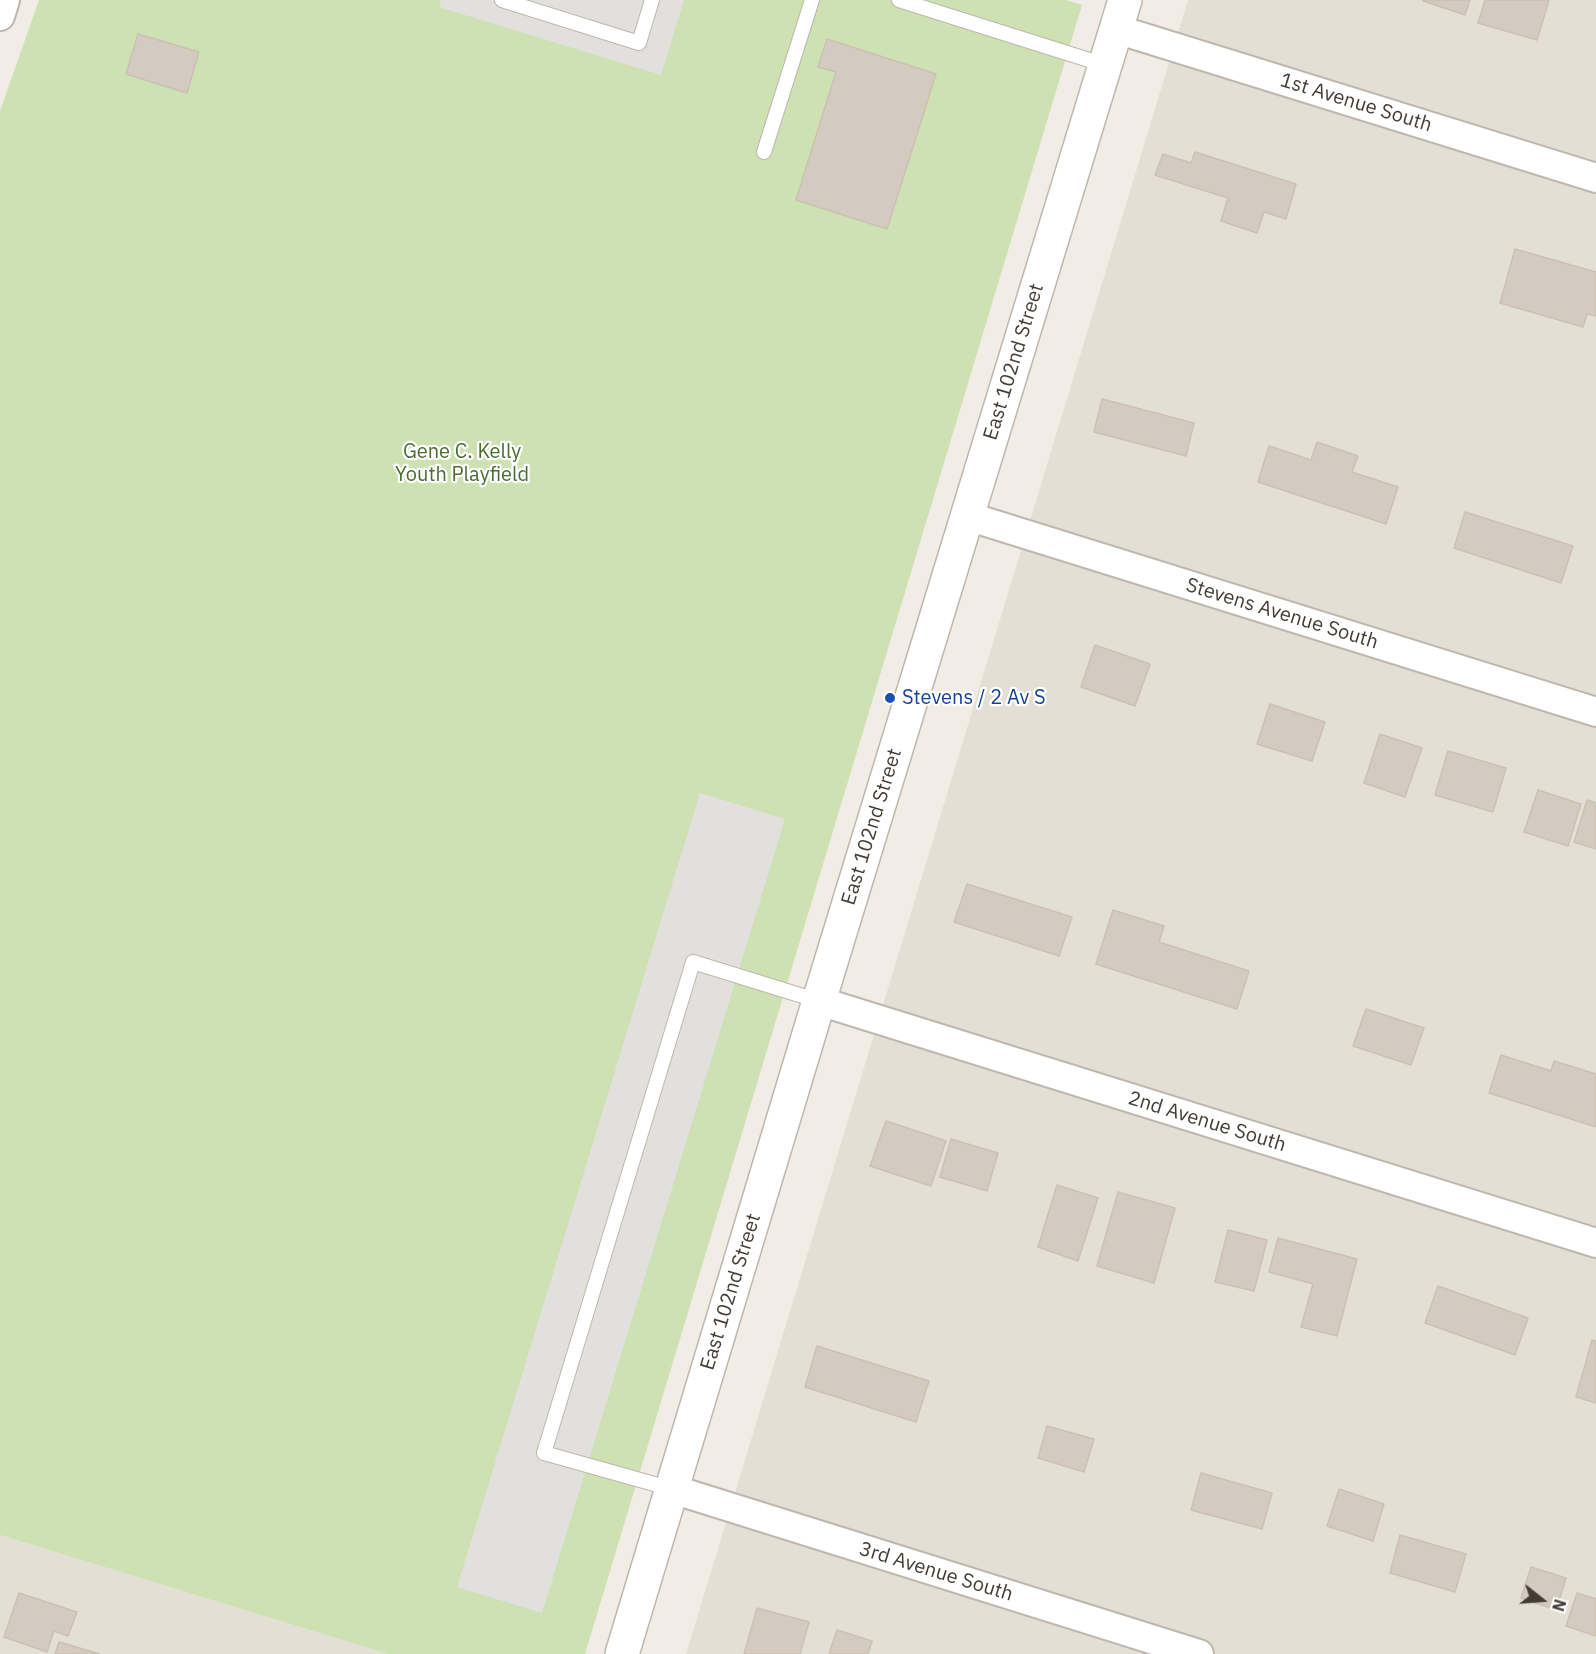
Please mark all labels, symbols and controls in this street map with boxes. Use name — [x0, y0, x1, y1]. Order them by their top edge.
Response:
street label: 1st Avenue South — [1277, 69, 1435, 137]
street label: East 102nd Street — [979, 281, 1049, 443]
park label: Gene C. Kelly Youth Playfield — [395, 440, 529, 487]
street label: Stevens Avenue South — [1183, 573, 1381, 655]
place label: Stevens / 2 Av S — [902, 686, 1046, 710]
marker: Stevens / 2 Av S — [883, 691, 897, 705]
street label: East 102nd Street — [837, 746, 907, 908]
street label: 2nd Avenue South — [1125, 1087, 1289, 1157]
street label: East 102nd Street — [696, 1211, 766, 1373]
street label: 3rd Avenue South — [856, 1537, 1016, 1607]
north arrow — [1512, 1570, 1572, 1630]
text: N — [1548, 1597, 1570, 1614]

